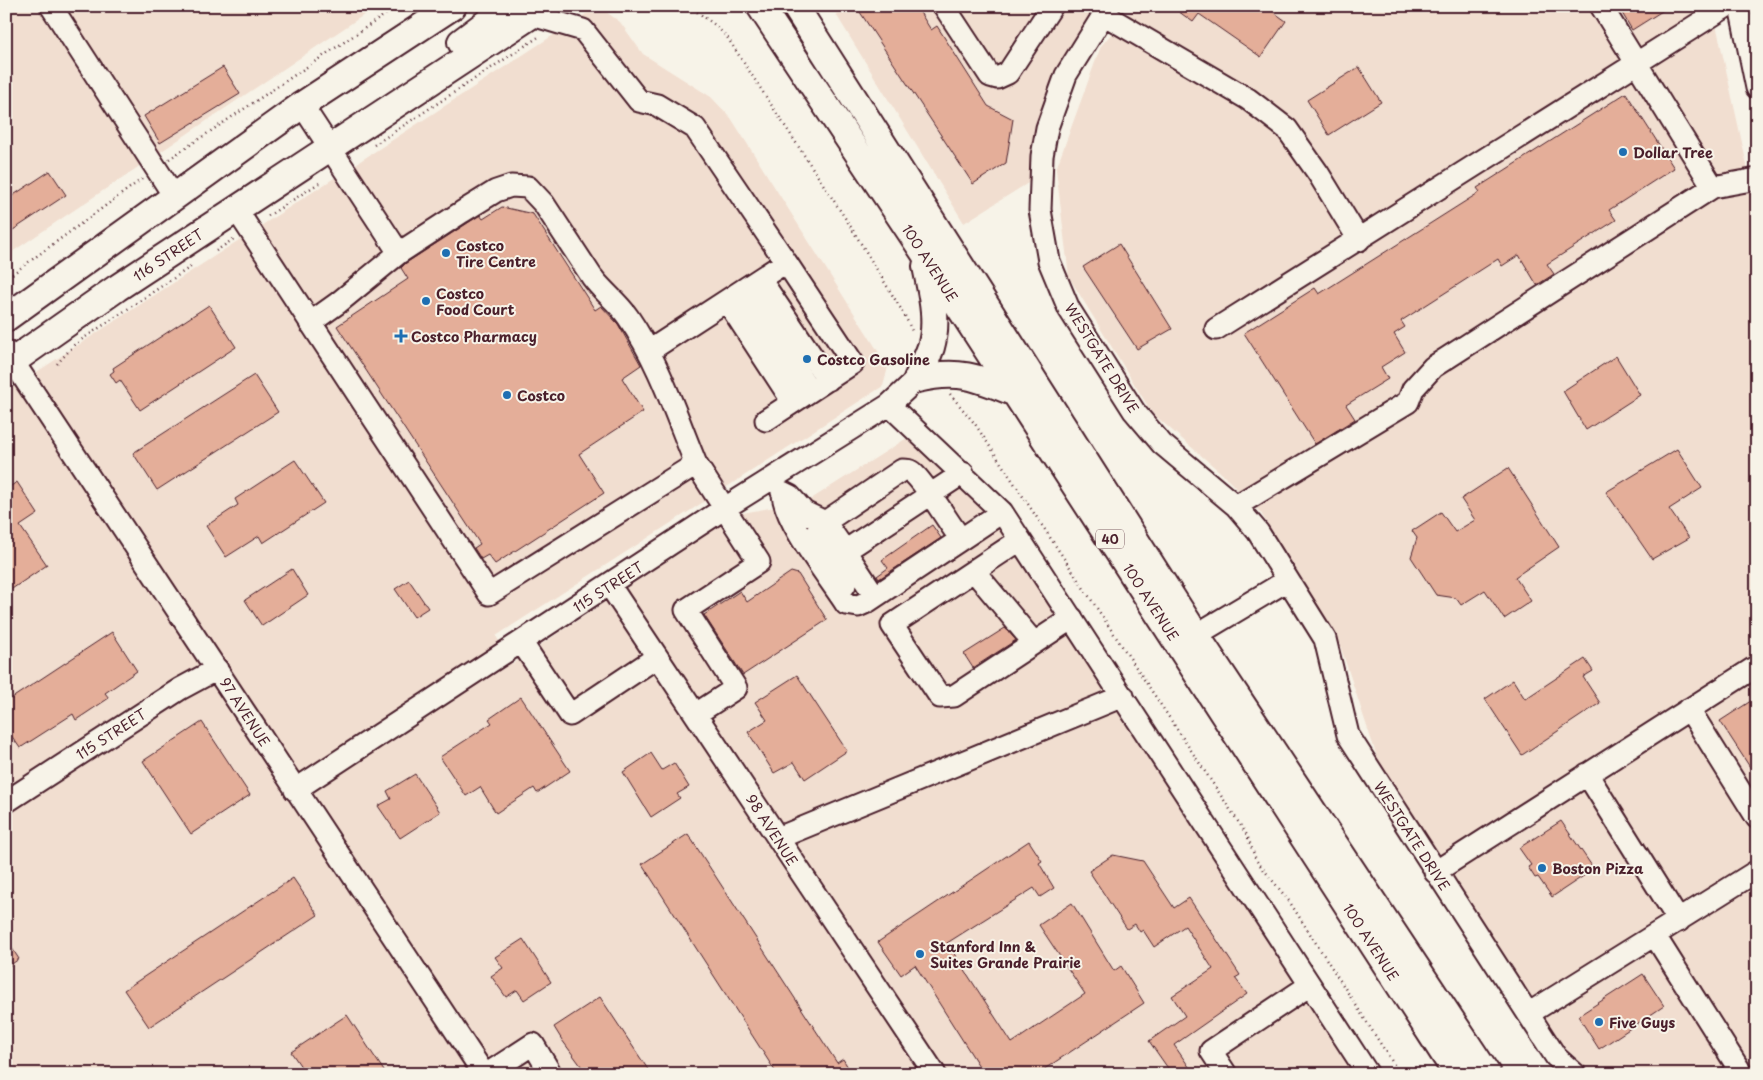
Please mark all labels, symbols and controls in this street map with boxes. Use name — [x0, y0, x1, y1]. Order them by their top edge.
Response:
place label: Dollar Tree — [1633, 142, 1713, 163]
marker: Dollar Tree — [1617, 146, 1629, 158]
street label: 100 AVENUE — [897, 220, 963, 306]
street label: 116 STREET — [129, 223, 208, 286]
place label: Costco Tire Centre — [456, 235, 536, 272]
marker: Costco Tire Centre — [440, 247, 452, 259]
place label: Costco Food Court — [436, 283, 515, 320]
marker: Costco Food Court — [420, 295, 432, 307]
street label: WESTGATE DRIVE — [1060, 299, 1144, 417]
place label: Costco Pharmacy — [411, 326, 537, 347]
marker: Costco Pharmacy — [395, 330, 407, 342]
place label: Costco Gasoline — [817, 349, 930, 370]
marker: Costco Gasoline — [801, 353, 813, 365]
place label: Costco — [517, 385, 565, 406]
marker: Costco — [501, 389, 513, 401]
road number: 40 — [1096, 530, 1124, 548]
street label: 115 STREET — [569, 556, 648, 618]
street label: 100 AVENUE — [1118, 559, 1184, 645]
street label: 97 AVENUE — [215, 673, 275, 751]
street label: 115 STREET — [72, 703, 151, 765]
street label: WESTGATE DRIVE — [1369, 777, 1455, 895]
street label: 98 AVENUE — [741, 790, 803, 870]
place label: Boston Pizza — [1552, 858, 1644, 879]
marker: Boston Pizza — [1536, 862, 1548, 874]
street label: 100 AVENUE — [1338, 899, 1404, 985]
place label: Stanford Inn & Suites Grande Prairie — [930, 936, 1081, 973]
marker: Stanford Inn & Suites Grande Prairie — [914, 948, 926, 960]
place label: Five Guys — [1609, 1012, 1675, 1033]
marker: Five Guys — [1593, 1016, 1605, 1028]

